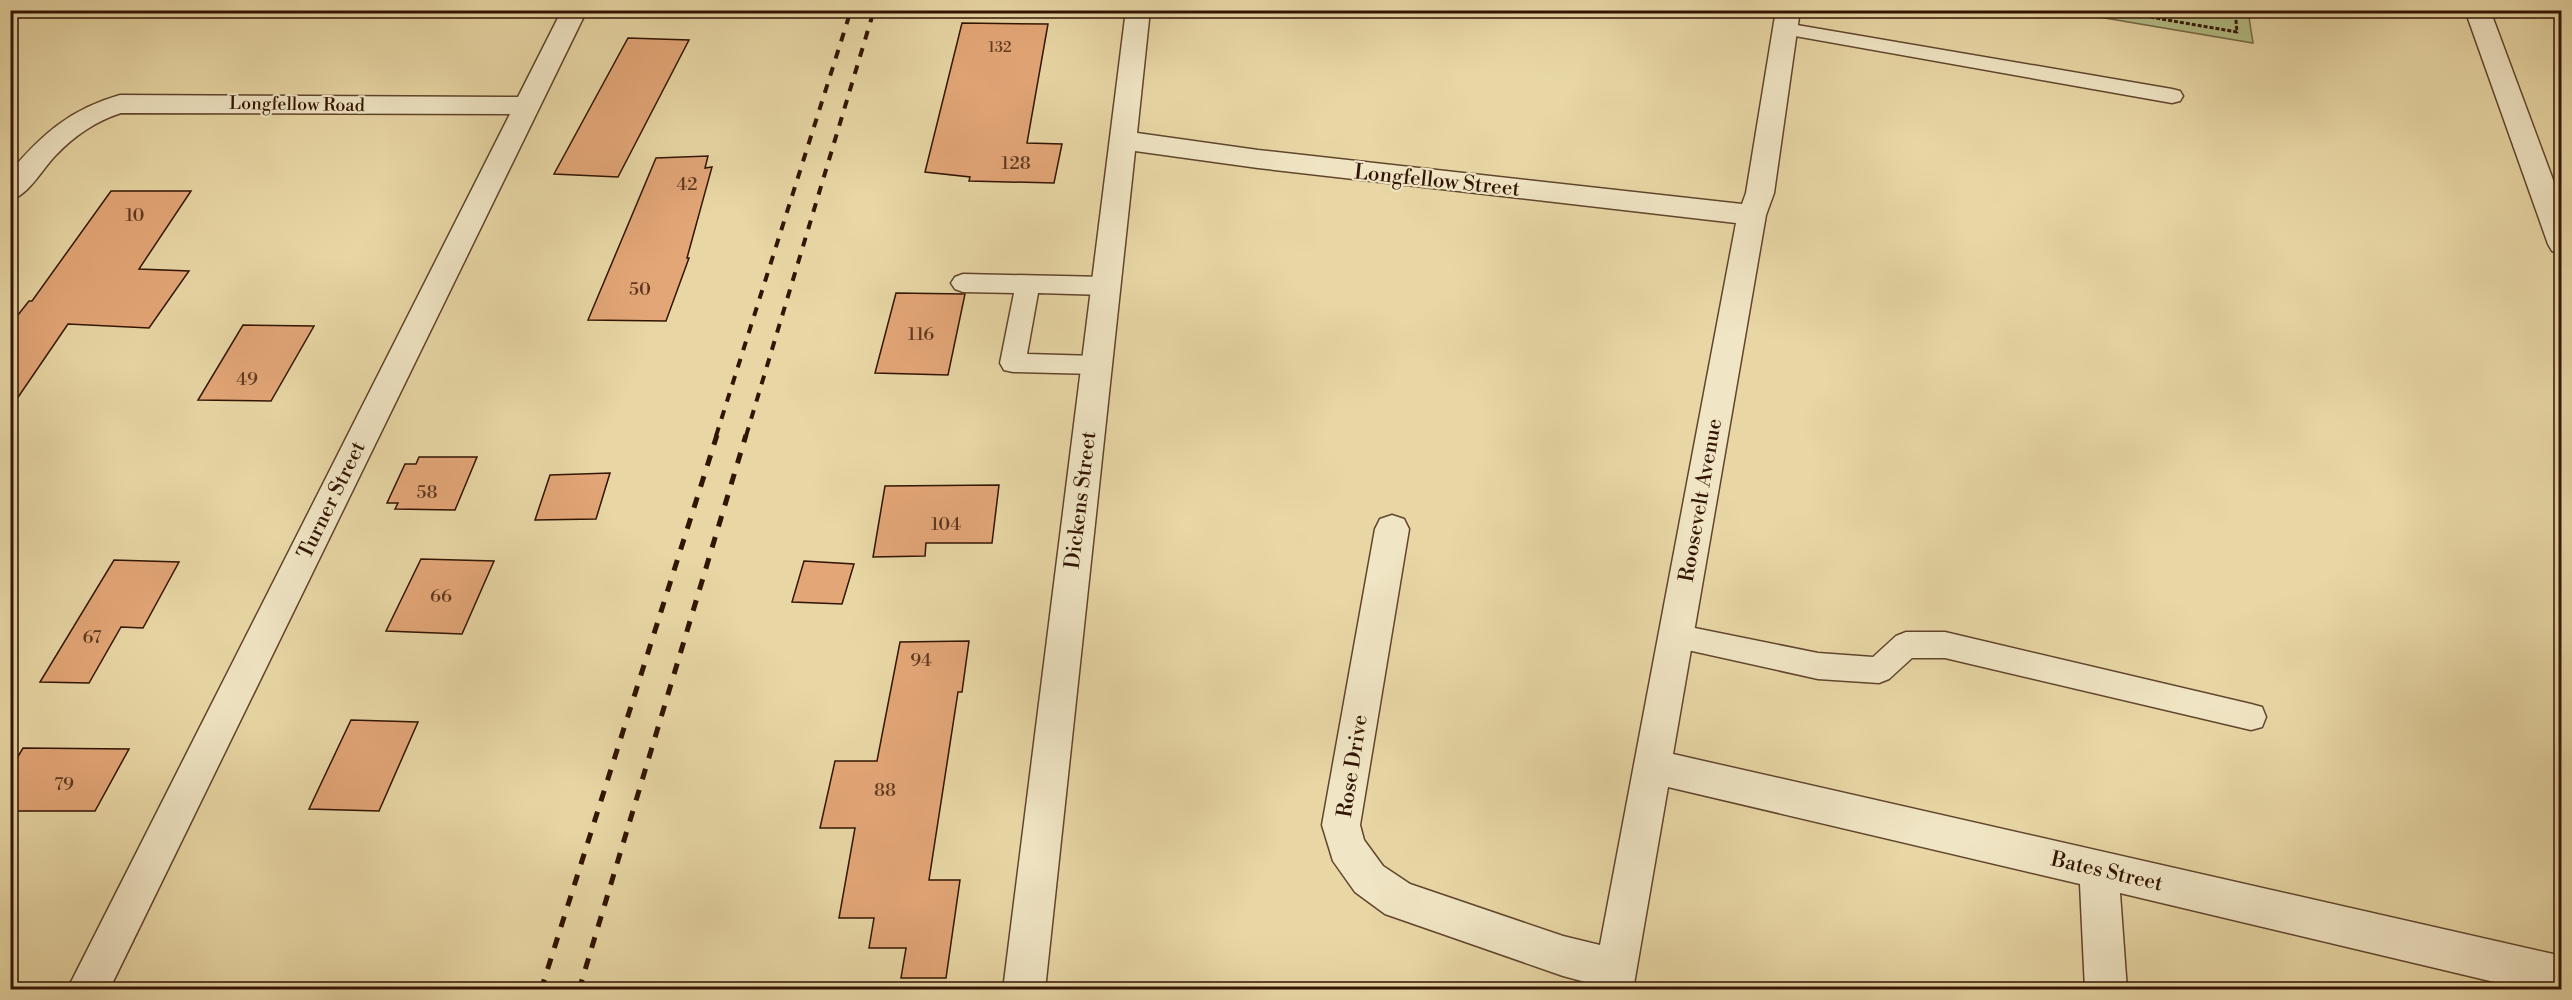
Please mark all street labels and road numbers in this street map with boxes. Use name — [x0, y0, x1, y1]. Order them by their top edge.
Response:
street label: Longfellow Road — [229, 92, 366, 117]
street label: Longfellow Street — [1353, 159, 1522, 203]
street label: Roosevelt Avenue — [1674, 416, 1728, 584]
street label: Dickens Street — [1060, 429, 1102, 570]
street label: Turner Street — [292, 437, 372, 564]
street label: Rose Drive — [1332, 713, 1374, 819]
street label: Bates Street — [2047, 846, 2166, 898]

